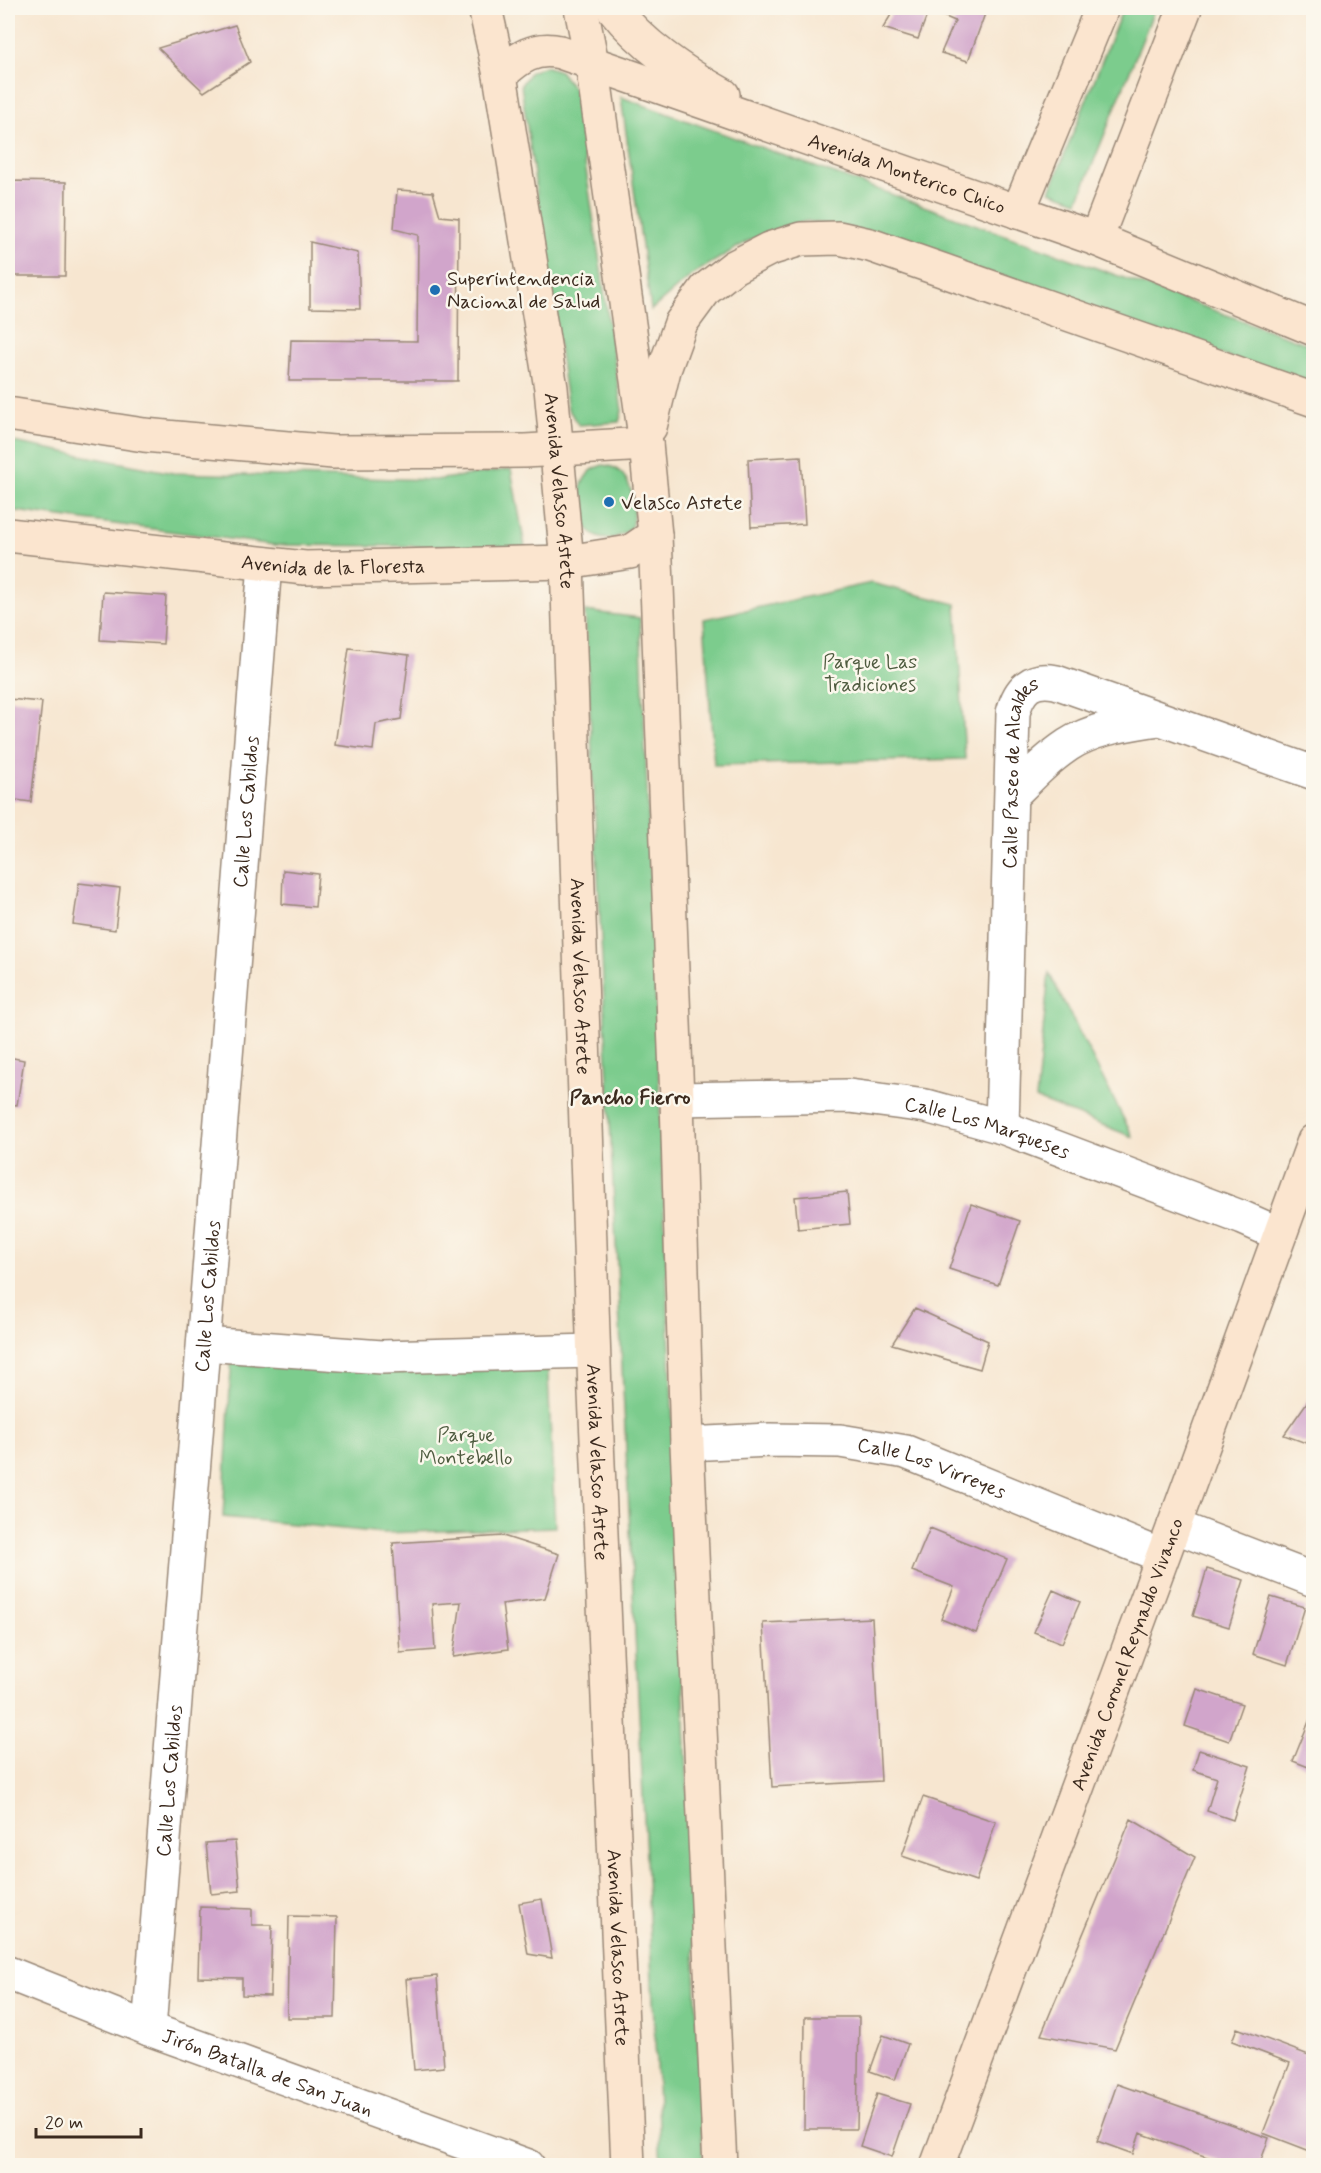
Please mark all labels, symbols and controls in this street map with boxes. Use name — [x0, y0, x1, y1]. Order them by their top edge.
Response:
street label: Avenida Monterico Chico — [804, 128, 1009, 221]
place label: Superintendencia Nacional de Salud — [447, 266, 600, 316]
marker: Superintendencia Nacional de Salud — [428, 283, 442, 297]
street label: Avenida Velasco Astete — [536, 391, 580, 590]
place label: Velasco Astete — [621, 490, 743, 517]
marker: Velasco Astete — [602, 495, 616, 509]
street label: Avenida de la Floresta — [240, 549, 425, 583]
park label: Parque Las Tradiciones — [823, 649, 917, 699]
street label: Calle Paseo de Alcaldes — [997, 670, 1043, 869]
street label: Calle Los Cabildos — [227, 735, 266, 889]
street label: Avenida Velasco Astete — [563, 877, 596, 1075]
district label: Pancho Fierro — [570, 1084, 691, 1112]
street label: Calle Los Marqueses — [903, 1091, 1073, 1166]
street label: Calle Los Cabildos — [189, 1219, 228, 1373]
street label: Avenida Velasco Astete — [579, 1363, 614, 1561]
park label: Parque Montebello — [419, 1422, 513, 1472]
street label: Calle Los Virreyes — [855, 1432, 1010, 1506]
street label: Avenida Coronel Reynaldo Vivanco — [1065, 1514, 1191, 1795]
street label: Calle Los Cabildos — [151, 1704, 190, 1858]
street label: Avenida Velasco Astete — [599, 1848, 635, 2047]
street label: Jirón Batalla de San Juan — [158, 2023, 376, 2124]
scale bar — [36, 2101, 141, 2139]
text: 20 m — [45, 2111, 83, 2135]

